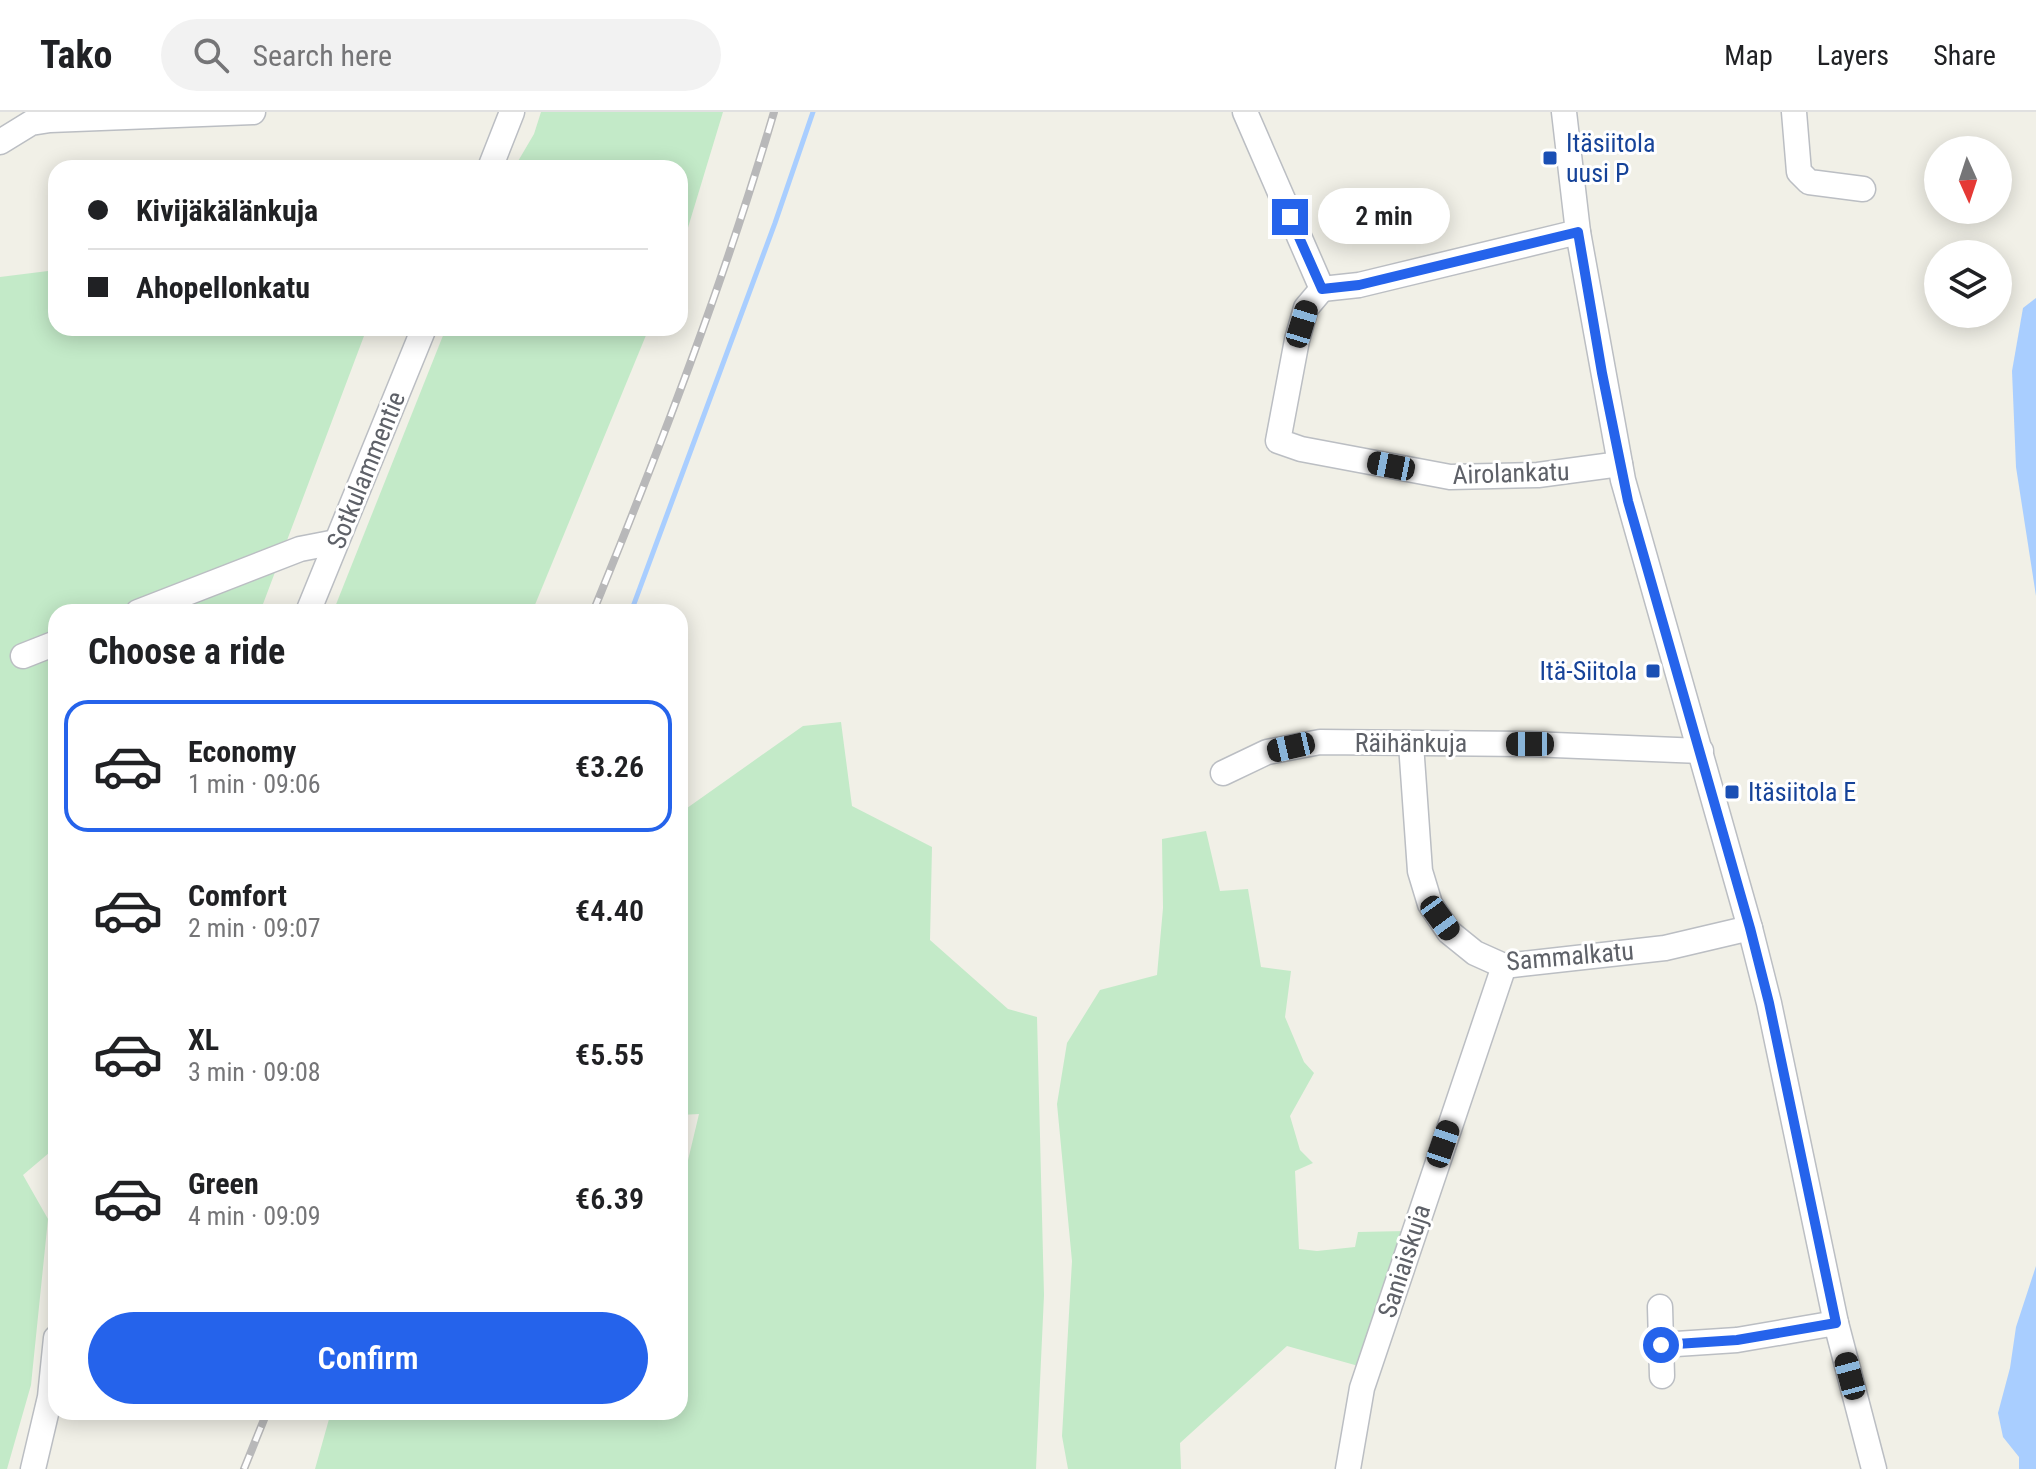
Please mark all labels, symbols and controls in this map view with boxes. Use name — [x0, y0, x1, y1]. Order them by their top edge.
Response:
search box — [161, 19, 721, 91]
text: Tako — [40, 33, 113, 77]
icon: search — [189, 33, 233, 77]
text: Search here — [253, 38, 392, 73]
text: Map — [1724, 39, 1773, 72]
text: Layers — [1817, 39, 1889, 72]
text: Share — [1933, 39, 1996, 72]
place label: Itäsiitola uusi P — [1566, 128, 1655, 188]
north arrow — [1924, 136, 2012, 224]
map controls — [1924, 136, 2012, 328]
marker: Itäsiitola uusi P — [1541, 149, 1559, 167]
callout: 2 min — [1318, 189, 1450, 245]
text: Kivijäkälänkuja — [136, 193, 318, 228]
route end — [1272, 199, 1308, 235]
text: 2 min — [1355, 201, 1413, 231]
button: layers — [1924, 240, 2012, 328]
text: Ahopellonkatu — [136, 270, 310, 305]
car — [1284, 298, 1320, 350]
street label: Sotkulammentie — [321, 387, 411, 553]
car — [1365, 450, 1417, 482]
street label: Airolankatu — [1452, 456, 1570, 490]
text: Choose a ride — [88, 631, 285, 673]
place label: Itä-Siitola — [1540, 656, 1637, 686]
marker: Itä-Siitola — [1644, 662, 1662, 680]
street label: Räihänkuja — [1355, 728, 1467, 758]
icon: car — [92, 730, 164, 802]
car — [1265, 730, 1317, 764]
car — [1506, 732, 1554, 756]
text: Economy — [188, 734, 296, 769]
text: €3.26 — [575, 749, 644, 784]
text: 1 min · 09:06 — [188, 769, 321, 799]
place label: Itäsiitola E — [1748, 777, 1856, 807]
marker: Itäsiitola E — [1723, 783, 1741, 801]
icon: car — [92, 874, 164, 946]
text: Comfort — [188, 878, 287, 913]
car — [1416, 892, 1464, 944]
text: €4.40 — [575, 893, 644, 928]
text: 2 min · 09:07 — [188, 913, 321, 943]
street label: Sammalkatu — [1505, 935, 1635, 977]
icon: car — [92, 1018, 164, 1090]
text: XL — [188, 1022, 219, 1057]
text: €5.55 — [575, 1037, 644, 1072]
text: 3 min · 09:08 — [188, 1057, 321, 1087]
car — [1424, 1117, 1462, 1171]
icon: car — [92, 1162, 164, 1234]
text: Green — [188, 1166, 259, 1201]
text: €6.39 — [575, 1181, 644, 1216]
text: 4 min · 09:09 — [188, 1201, 321, 1231]
street label: Saniaiskuja — [1372, 1201, 1436, 1321]
button: Confirm — [88, 1312, 648, 1404]
route start — [1643, 1327, 1679, 1363]
car — [1832, 1350, 1868, 1402]

